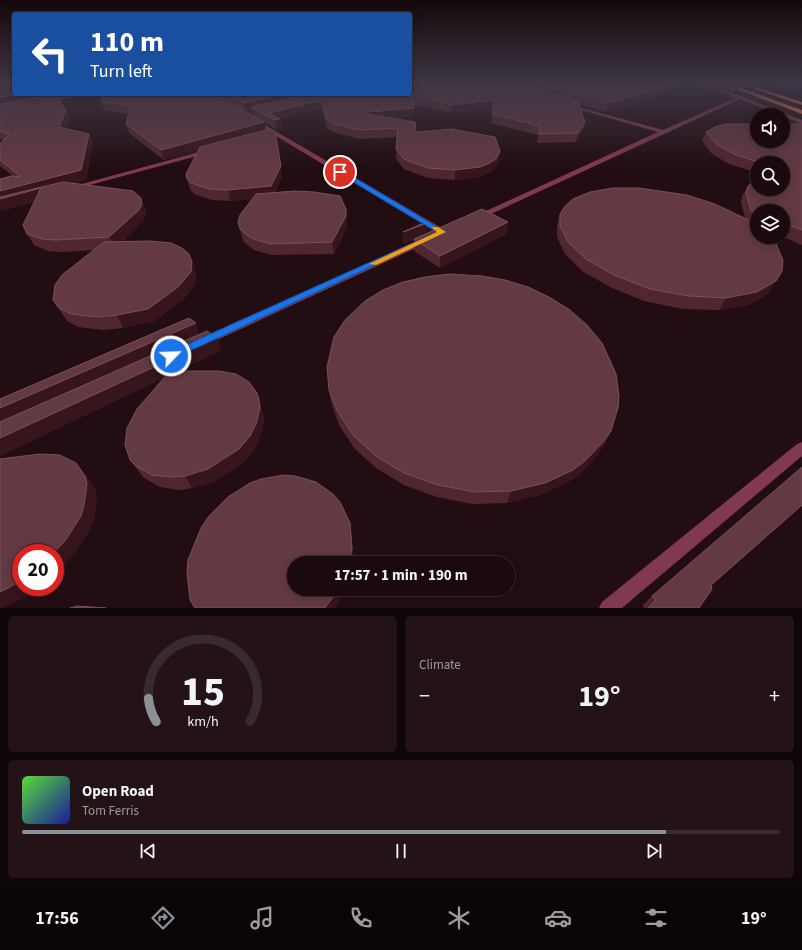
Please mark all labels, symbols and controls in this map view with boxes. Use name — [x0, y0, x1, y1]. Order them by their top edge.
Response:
text: 110 m — [90, 22, 164, 62]
icon: left — [24, 28, 76, 80]
text: Turn left — [90, 59, 152, 84]
map controls — [750, 108, 790, 244]
button: sound — [750, 108, 790, 148]
pin — [323, 155, 357, 189]
button: search — [750, 156, 790, 196]
icon: arrive — [329, 161, 351, 183]
button: layers — [750, 204, 790, 244]
position arrow — [150, 335, 192, 377]
speed limit sign: 20 — [12, 544, 64, 596]
text: 17:57 · 1 min · 190 m — [334, 565, 468, 586]
text: Climate — [419, 656, 461, 674]
text: 15 — [181, 662, 224, 722]
text: 19° — [578, 675, 621, 718]
text: − — [419, 680, 430, 712]
text: + — [769, 680, 780, 712]
text: km/h — [187, 711, 218, 732]
text: Open Road — [82, 781, 154, 802]
text: Tom Ferris — [82, 802, 139, 820]
icon: previous — [137, 840, 159, 862]
icon: pause — [390, 840, 412, 862]
icon: next — [643, 840, 665, 862]
icon: directions — [149, 904, 177, 932]
icon: music — [248, 904, 276, 932]
icon: phone — [347, 904, 375, 932]
icon: climate — [445, 904, 473, 932]
icon: car — [544, 904, 572, 932]
icon: filters — [642, 904, 670, 932]
text: 17:56 — [35, 906, 79, 931]
text: 19° — [741, 906, 767, 931]

